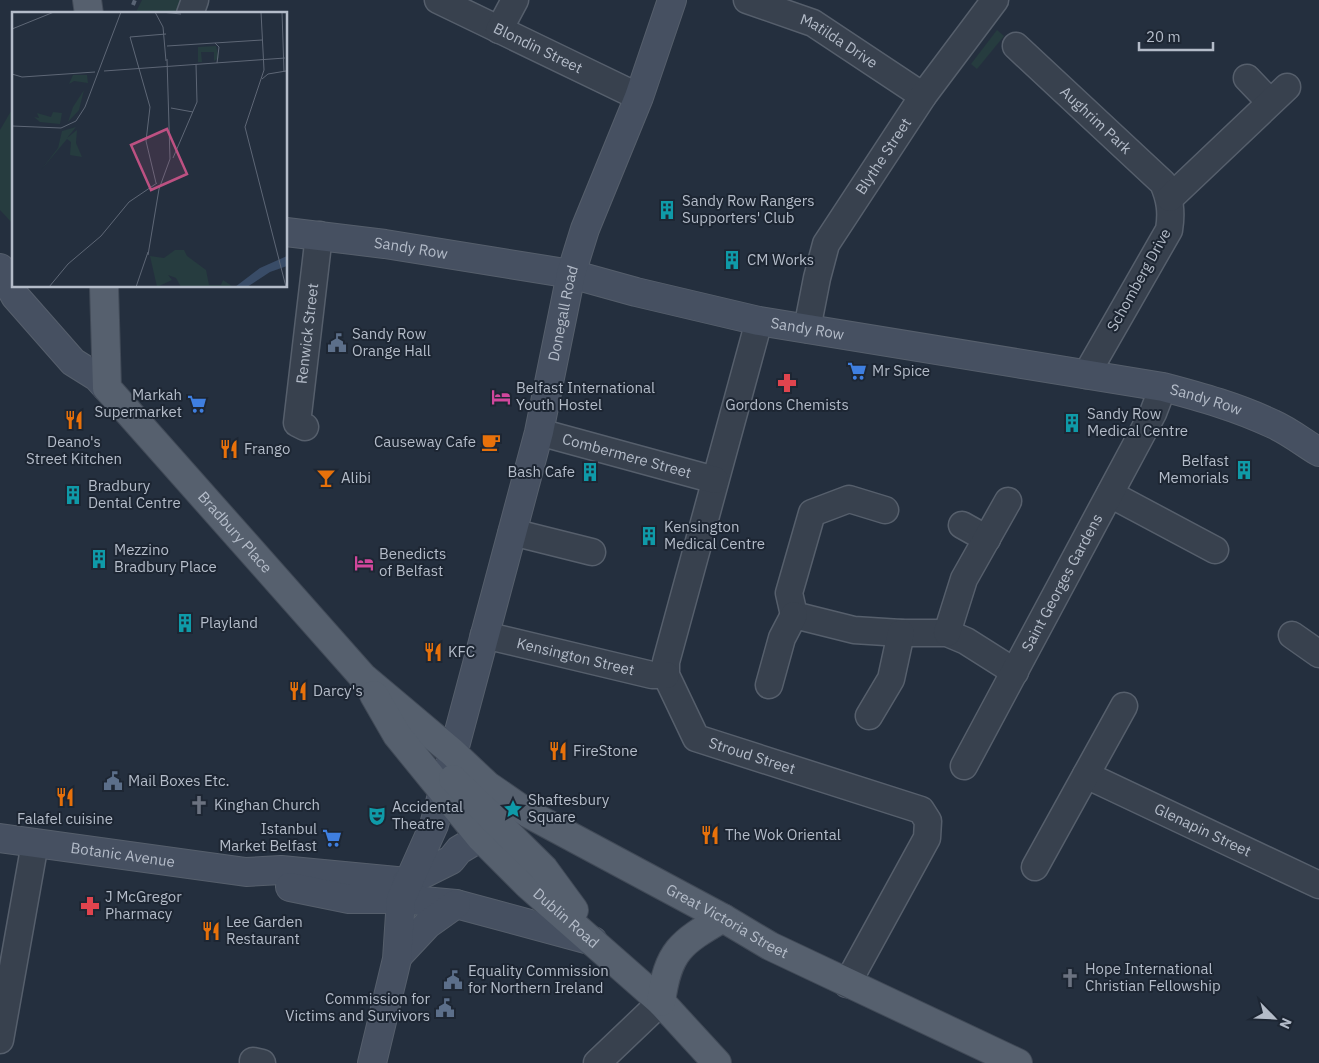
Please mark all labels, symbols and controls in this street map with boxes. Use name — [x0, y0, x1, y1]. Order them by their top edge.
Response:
street label: Matilda Drive — [798, 9, 881, 72]
inset map — [12, 12, 288, 288]
street label: Blondin Street — [491, 18, 586, 77]
scale bar — [1139, 20, 1213, 52]
text: 20 m — [1146, 27, 1181, 46]
street label: Aughrim Park — [1056, 82, 1136, 158]
street label: Blythe Street — [851, 114, 915, 198]
place label: Sandy Row Rangers Supporters' Club — [682, 191, 815, 227]
building icon: Sandy Row Rangers Supporters' Club — [656, 199, 678, 221]
street label: Schomberg Drive — [1102, 225, 1175, 335]
street label: Sandy Row — [373, 233, 450, 263]
building icon: CM Works — [721, 249, 743, 271]
place label: CM Works — [747, 250, 814, 269]
street label: Donegall Road — [544, 263, 582, 363]
street label: Renwick Street — [292, 282, 322, 385]
street label: Sandy Row — [769, 313, 846, 344]
place label: Sandy Row Orange Hall — [352, 324, 431, 360]
public building icon: Sandy Row Orange Hall — [326, 332, 348, 354]
supermarket icon: Mr Spice — [846, 360, 868, 382]
place label: Mr Spice — [872, 361, 930, 380]
pharmacy icon: Gordons Chemists — [776, 372, 798, 394]
place label: Belfast International Youth Hostel — [516, 378, 655, 414]
street label: Sandy Row — [1168, 379, 1245, 419]
place label: Markah Supermarket — [95, 385, 182, 421]
hotel icon: Belfast International Youth Hostel — [490, 386, 512, 408]
supermarket icon: Markah Supermarket — [186, 393, 208, 415]
place label: Gordons Chemists — [725, 395, 849, 414]
place label: Sandy Row Medical Centre — [1087, 404, 1188, 440]
restaurant icon: Deano's Street Kitchen — [63, 409, 85, 431]
building icon: Sandy Row Medical Centre — [1061, 412, 1083, 434]
street label: Combermere Street — [560, 429, 694, 482]
cafe icon: Causeway Cafe — [480, 431, 502, 453]
place label: Deano's Street Kitchen — [26, 432, 122, 468]
place label: Causeway Cafe — [374, 432, 476, 451]
restaurant icon: Frango — [218, 438, 240, 460]
place label: Frango — [244, 439, 290, 458]
place label: Belfast Memorials — [1158, 451, 1229, 487]
building icon: Belfast Memorials — [1233, 459, 1255, 481]
building icon: Bash Cafe — [579, 461, 601, 483]
place label: Bash Cafe — [507, 462, 575, 481]
bar icon: Alibi — [315, 467, 337, 489]
place label: Alibi — [341, 468, 371, 487]
place label: Bradbury Dental Centre — [88, 476, 181, 512]
building icon: Bradbury Dental Centre — [62, 484, 84, 506]
street label: Bradbury Place — [194, 487, 277, 577]
street label: Saint Georges Gardens — [1017, 510, 1106, 655]
place label: Kensington Medical Centre — [664, 517, 765, 553]
building icon: Kensington Medical Centre — [638, 525, 660, 547]
place label: Mezzino Bradbury Place — [114, 540, 217, 576]
place label: Benedicts of Belfast — [379, 544, 446, 580]
building icon: Mezzino Bradbury Place — [88, 548, 110, 570]
hotel icon: Benedicts of Belfast — [353, 552, 375, 574]
building icon: Playland — [174, 612, 196, 634]
place label: Playland — [200, 613, 258, 632]
street label: Kensington Street — [515, 633, 636, 679]
restaurant icon: KFC — [422, 641, 444, 663]
place label: KFC — [448, 642, 475, 661]
restaurant icon: Darcy's — [287, 680, 309, 702]
place label: Darcy's — [313, 681, 363, 700]
street label: Stroud Street — [706, 733, 798, 778]
restaurant icon: FireStone — [547, 740, 569, 762]
place label: FireStone — [573, 741, 638, 760]
public building icon: Mail Boxes Etc. — [102, 770, 124, 792]
place label: Mail Boxes Etc. — [128, 771, 230, 790]
restaurant icon: Falafel cuisine — [54, 786, 76, 808]
place label: Shaftesbury Square — [528, 790, 610, 826]
church icon: Kinghan Church — [188, 794, 210, 816]
place label: Kinghan Church — [214, 795, 320, 814]
place label: Accidental Theatre — [392, 797, 463, 833]
place icon: Shaftesbury Square — [502, 798, 524, 820]
street label: Glenapin Street — [1151, 799, 1254, 861]
theatre icon: Accidental Theatre — [366, 805, 388, 827]
place label: Falafel cuisine — [17, 809, 113, 828]
place label: Istanbul Market Belfast — [219, 819, 317, 855]
restaurant icon: The Wok Oriental — [699, 824, 721, 846]
place label: The Wok Oriental — [725, 825, 841, 844]
supermarket icon: Istanbul Market Belfast — [321, 827, 343, 849]
street label: Botanic Avenue — [70, 838, 176, 871]
street label: Great Victoria Street — [663, 879, 791, 962]
street label: Dublin Road — [529, 884, 603, 952]
place label: J McGregor Pharmacy — [105, 887, 182, 923]
pharmacy icon: J McGregor Pharmacy — [79, 895, 101, 917]
place label: Lee Garden Restaurant — [226, 912, 303, 948]
restaurant icon: Lee Garden Restaurant — [200, 920, 222, 942]
place label: Hope International Christian Fellowship — [1085, 959, 1221, 995]
place label: Equality Commission for Northern Ireland — [468, 961, 609, 997]
church icon: Hope International Christian Fellowship — [1059, 967, 1081, 989]
public building icon: Equality Commission for Northern Ireland — [442, 969, 464, 991]
place label: Commission for Victims and Survivors — [285, 989, 430, 1025]
north arrow — [1249, 993, 1299, 1043]
public building icon: Commission for Victims and Survivors — [434, 997, 456, 1019]
text: N — [1276, 1015, 1296, 1032]

